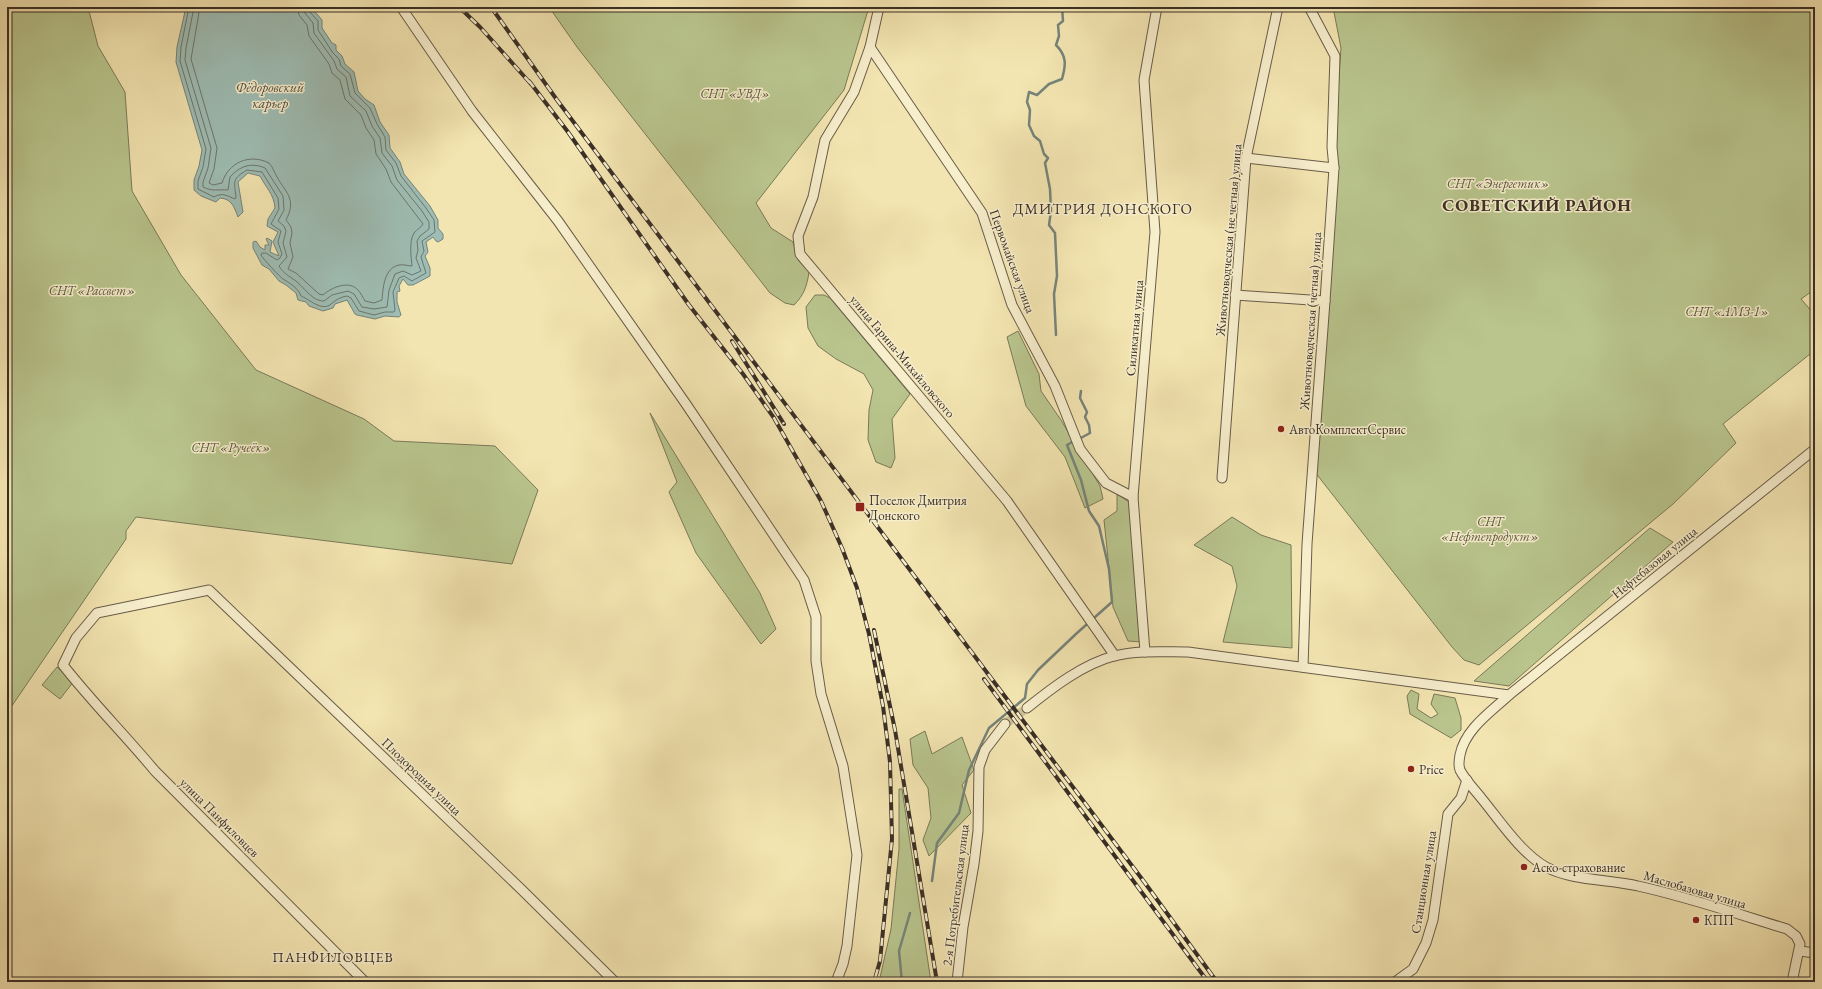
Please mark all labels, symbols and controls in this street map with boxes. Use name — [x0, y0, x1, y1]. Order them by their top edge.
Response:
water label: Фёдоровский карьер — [236, 78, 304, 112]
park label: СНТ «УВД» — [700, 85, 770, 102]
street label: Животноводческая (не четная) улица — [1212, 143, 1245, 338]
park label: СНТ «Энергетик» — [1447, 175, 1549, 192]
district label: СОВЕТСКИЙ РАЙОН — [1442, 194, 1632, 216]
district label: ДМИТРИЯ ДОНСКОГО — [1013, 199, 1193, 218]
street label: Первомайская улица — [986, 207, 1040, 316]
street label: Животноводческая (четная) улица — [1296, 231, 1325, 412]
street label: Силикатная улица — [1122, 278, 1147, 377]
park label: СНТ «Рассвет» — [49, 282, 135, 299]
street label: улица Гарина-Михайловского — [846, 291, 959, 421]
park label: СНТ «АМЗ-1» — [1685, 303, 1769, 320]
place label: АвтоКомплектСервис — [1288, 421, 1406, 438]
marker: АвтоКомплектСервис — [1276, 424, 1286, 434]
park label: СНТ «Ручеёк» — [191, 439, 271, 456]
place label: Поселок Дмитрия Донского — [869, 492, 967, 524]
marker: Поселок Дмитрия Донского — [854, 501, 866, 513]
park label: СНТ «Нефтепродукт» — [1441, 513, 1539, 545]
street label: Нефтебазовая улица — [1608, 522, 1701, 602]
street label: Плодородная улица — [378, 734, 466, 819]
place label: Price — [1419, 761, 1444, 778]
marker: Price — [1406, 764, 1416, 774]
street label: улица Панфиловцев — [176, 774, 263, 861]
street label: 2-я Потребительская улица — [938, 822, 973, 967]
street label: Станционная улица — [1407, 829, 1440, 935]
place label: Аско-страхование — [1531, 859, 1625, 876]
marker: Аско-страхование — [1519, 862, 1529, 872]
street label: Маслобазовая улица — [1642, 867, 1749, 912]
place label: КПП — [1704, 912, 1734, 929]
marker: КПП — [1691, 915, 1701, 925]
district label: ПАНФИЛОВЦЕВ — [272, 948, 394, 966]

